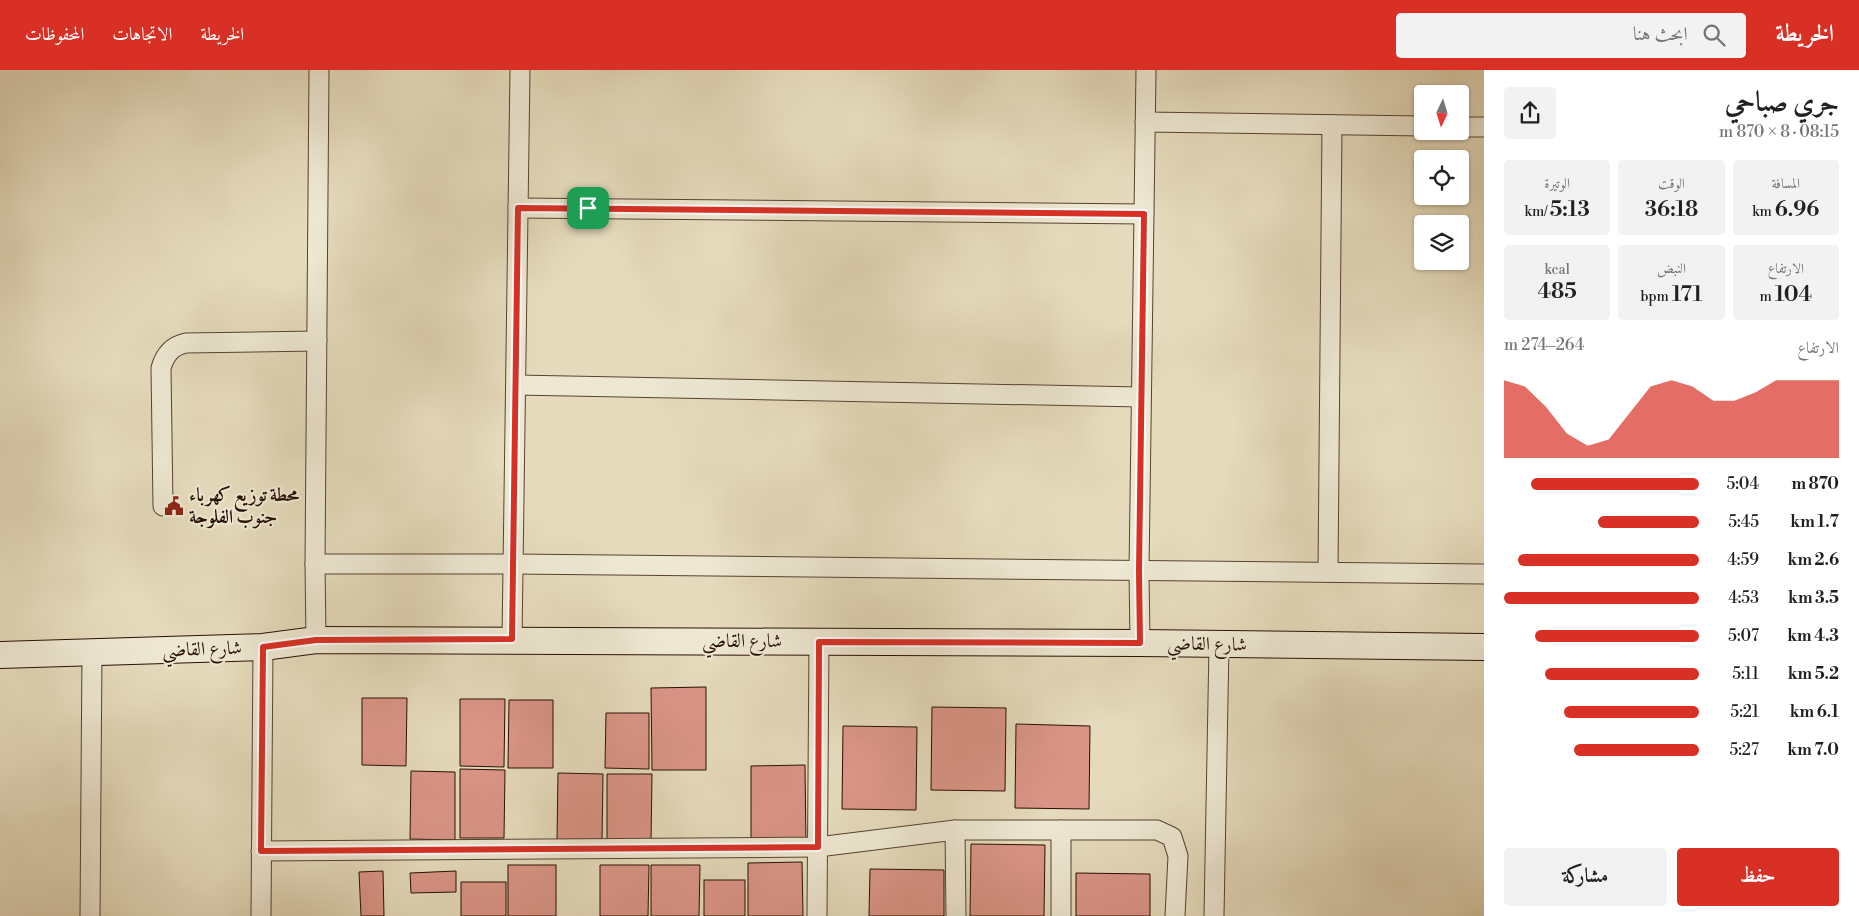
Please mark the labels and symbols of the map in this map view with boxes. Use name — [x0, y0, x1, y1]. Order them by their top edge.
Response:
north arrow — [1414, 85, 1469, 140]
pin — [567, 187, 609, 229]
place label: محطة توزيع كهرباء جنوب الفلوجة — [189, 483, 299, 529]
public building icon: محطة توزيع كهرباء جنوب الفلوجة — [163, 495, 185, 517]
street label: شارع القاضي — [702, 629, 782, 658]
street label: شارع القاضي — [1167, 631, 1247, 662]
street label: شارع القاضي — [162, 636, 243, 667]

